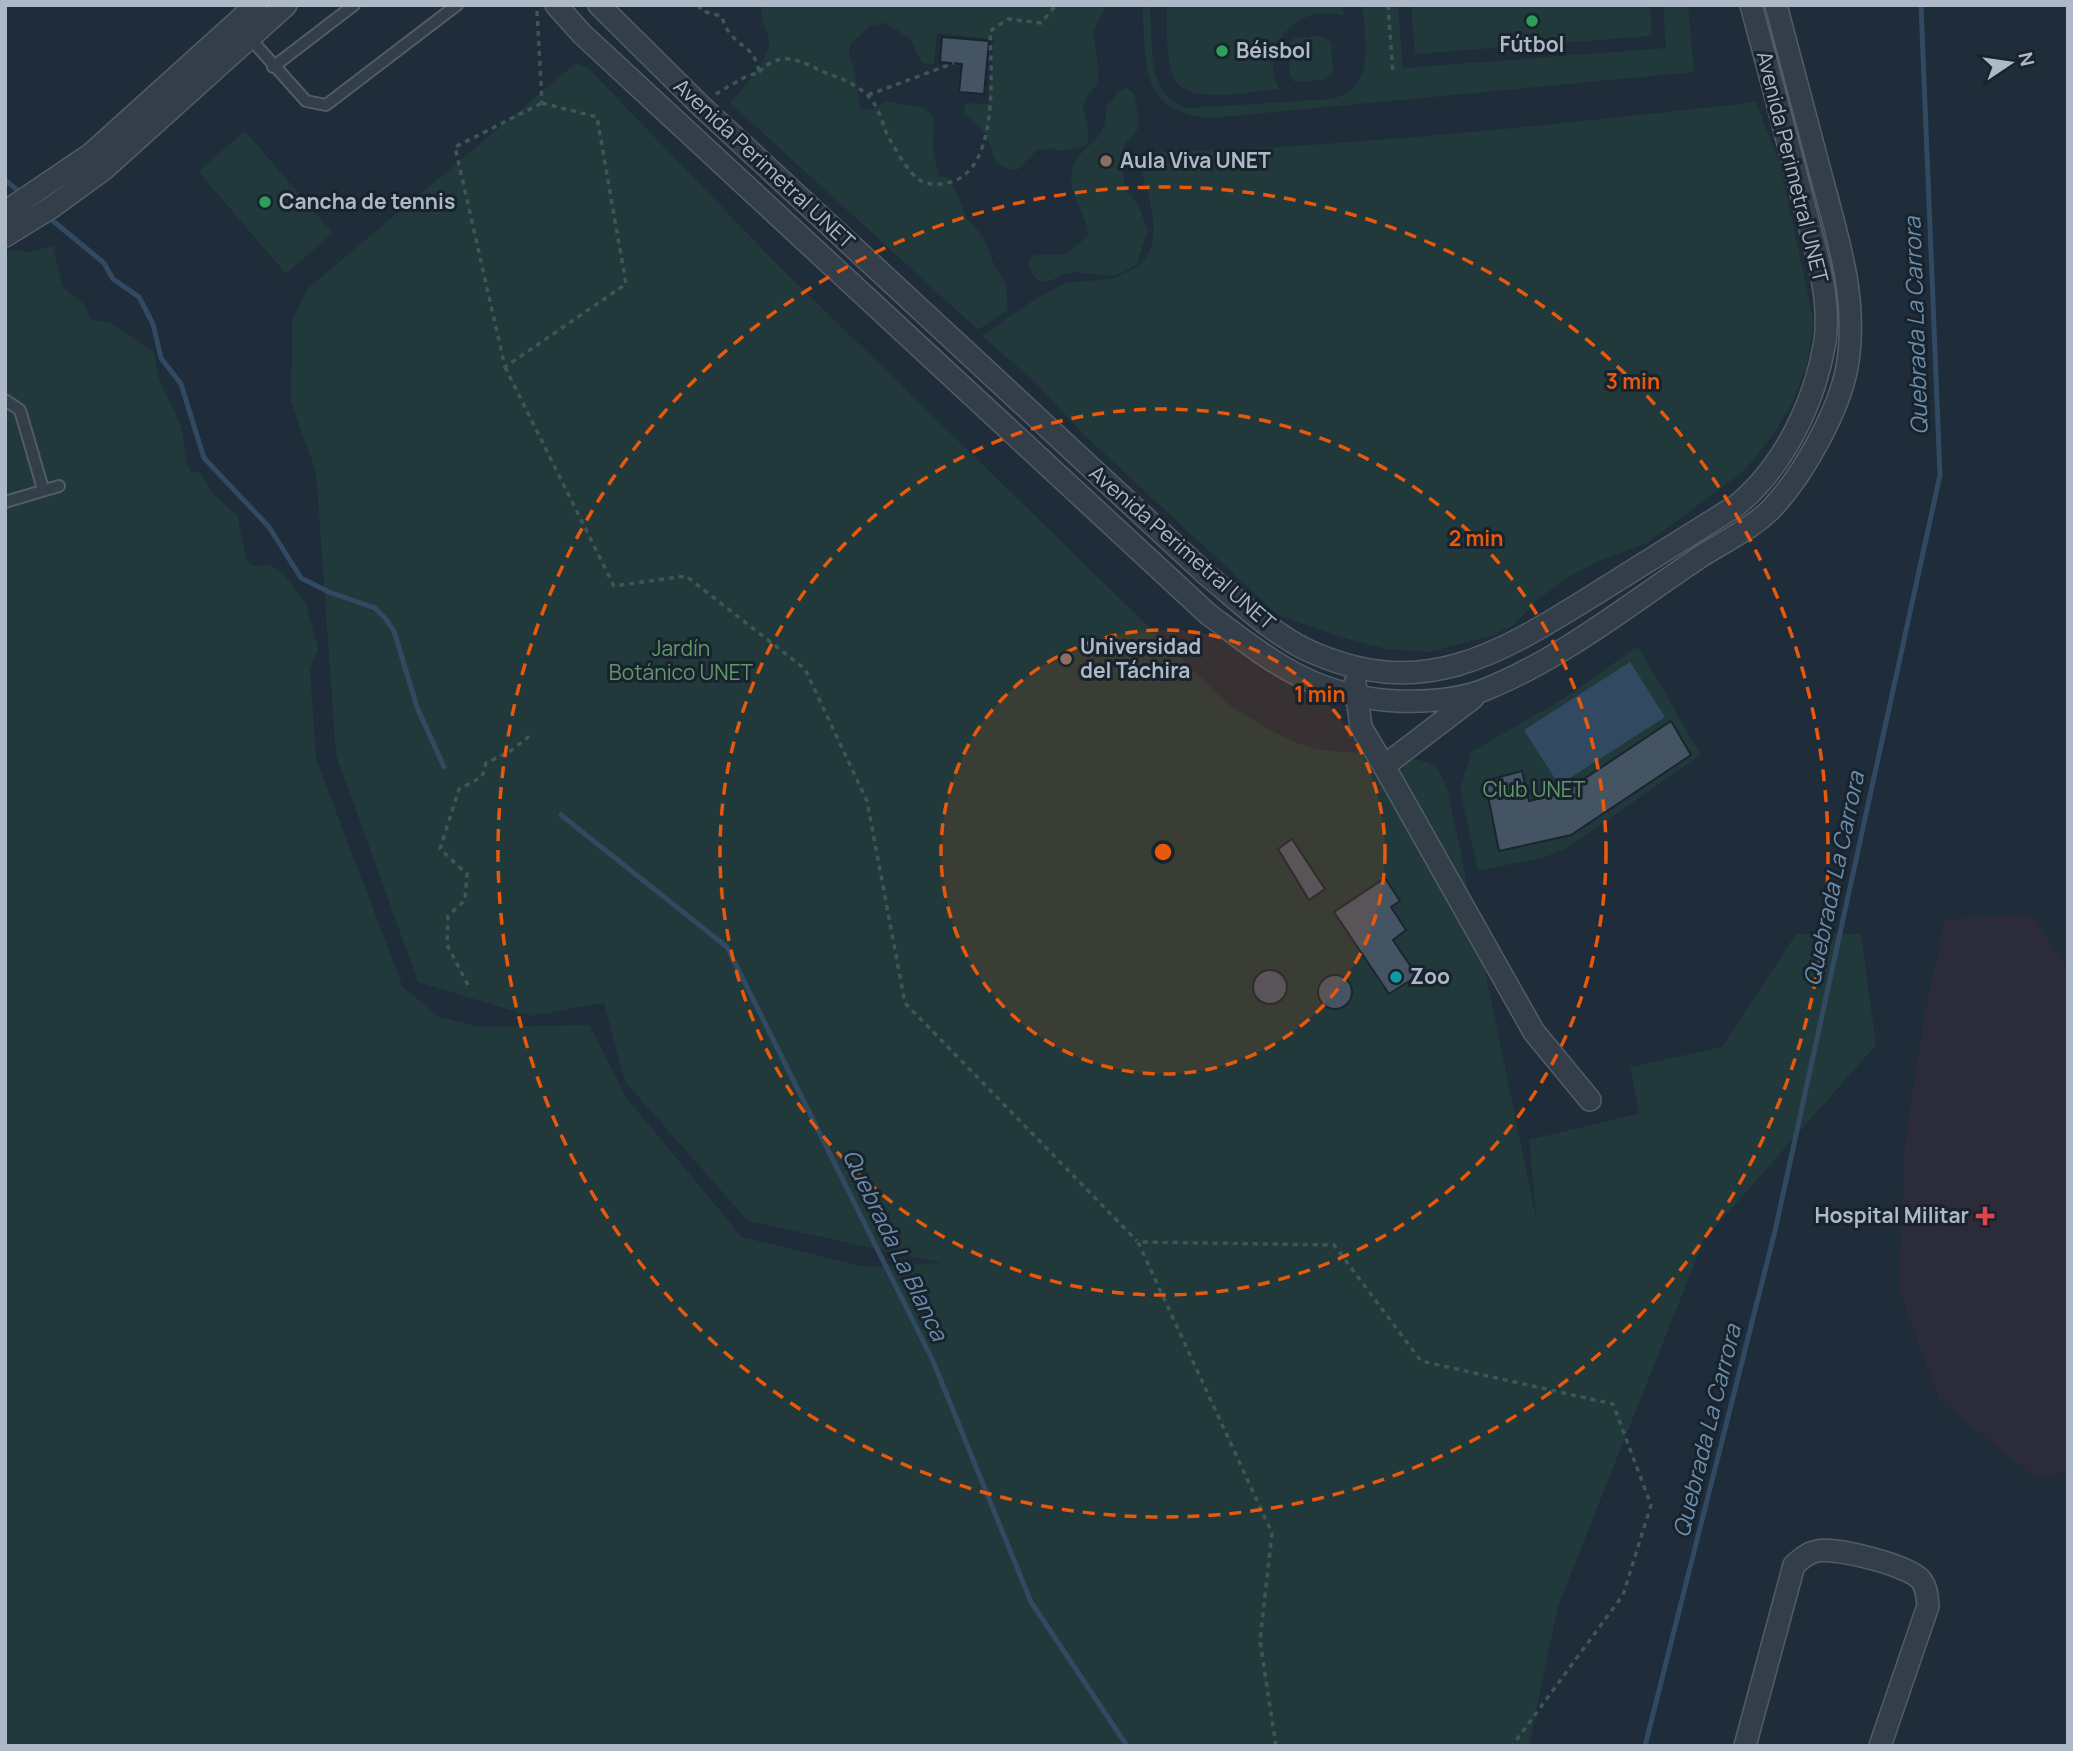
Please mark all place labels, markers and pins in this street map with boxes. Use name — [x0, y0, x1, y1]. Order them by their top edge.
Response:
marker: Fútbol — [1524, 13, 1540, 29]
place label: Fútbol — [1499, 30, 1565, 58]
place label: Béisbol — [1236, 36, 1311, 64]
marker: Béisbol — [1214, 43, 1230, 59]
place label: Aula Viva UNET — [1120, 146, 1271, 174]
marker: Aula Viva UNET — [1098, 153, 1114, 169]
place label: Cancha de tennis — [279, 187, 455, 215]
marker: Cancha de tennis — [257, 194, 273, 210]
place label: Universidad del Táchira — [1080, 632, 1201, 684]
marker: Universidad del Táchira — [1058, 651, 1074, 667]
centre of rings — [1151, 840, 1175, 864]
place label: Zoo — [1410, 962, 1450, 990]
marker: Zoo — [1388, 969, 1404, 985]
place label: Hospital Militar — [1814, 1201, 1969, 1229]
marker: Hospital Militar — [1975, 1206, 1995, 1226]

